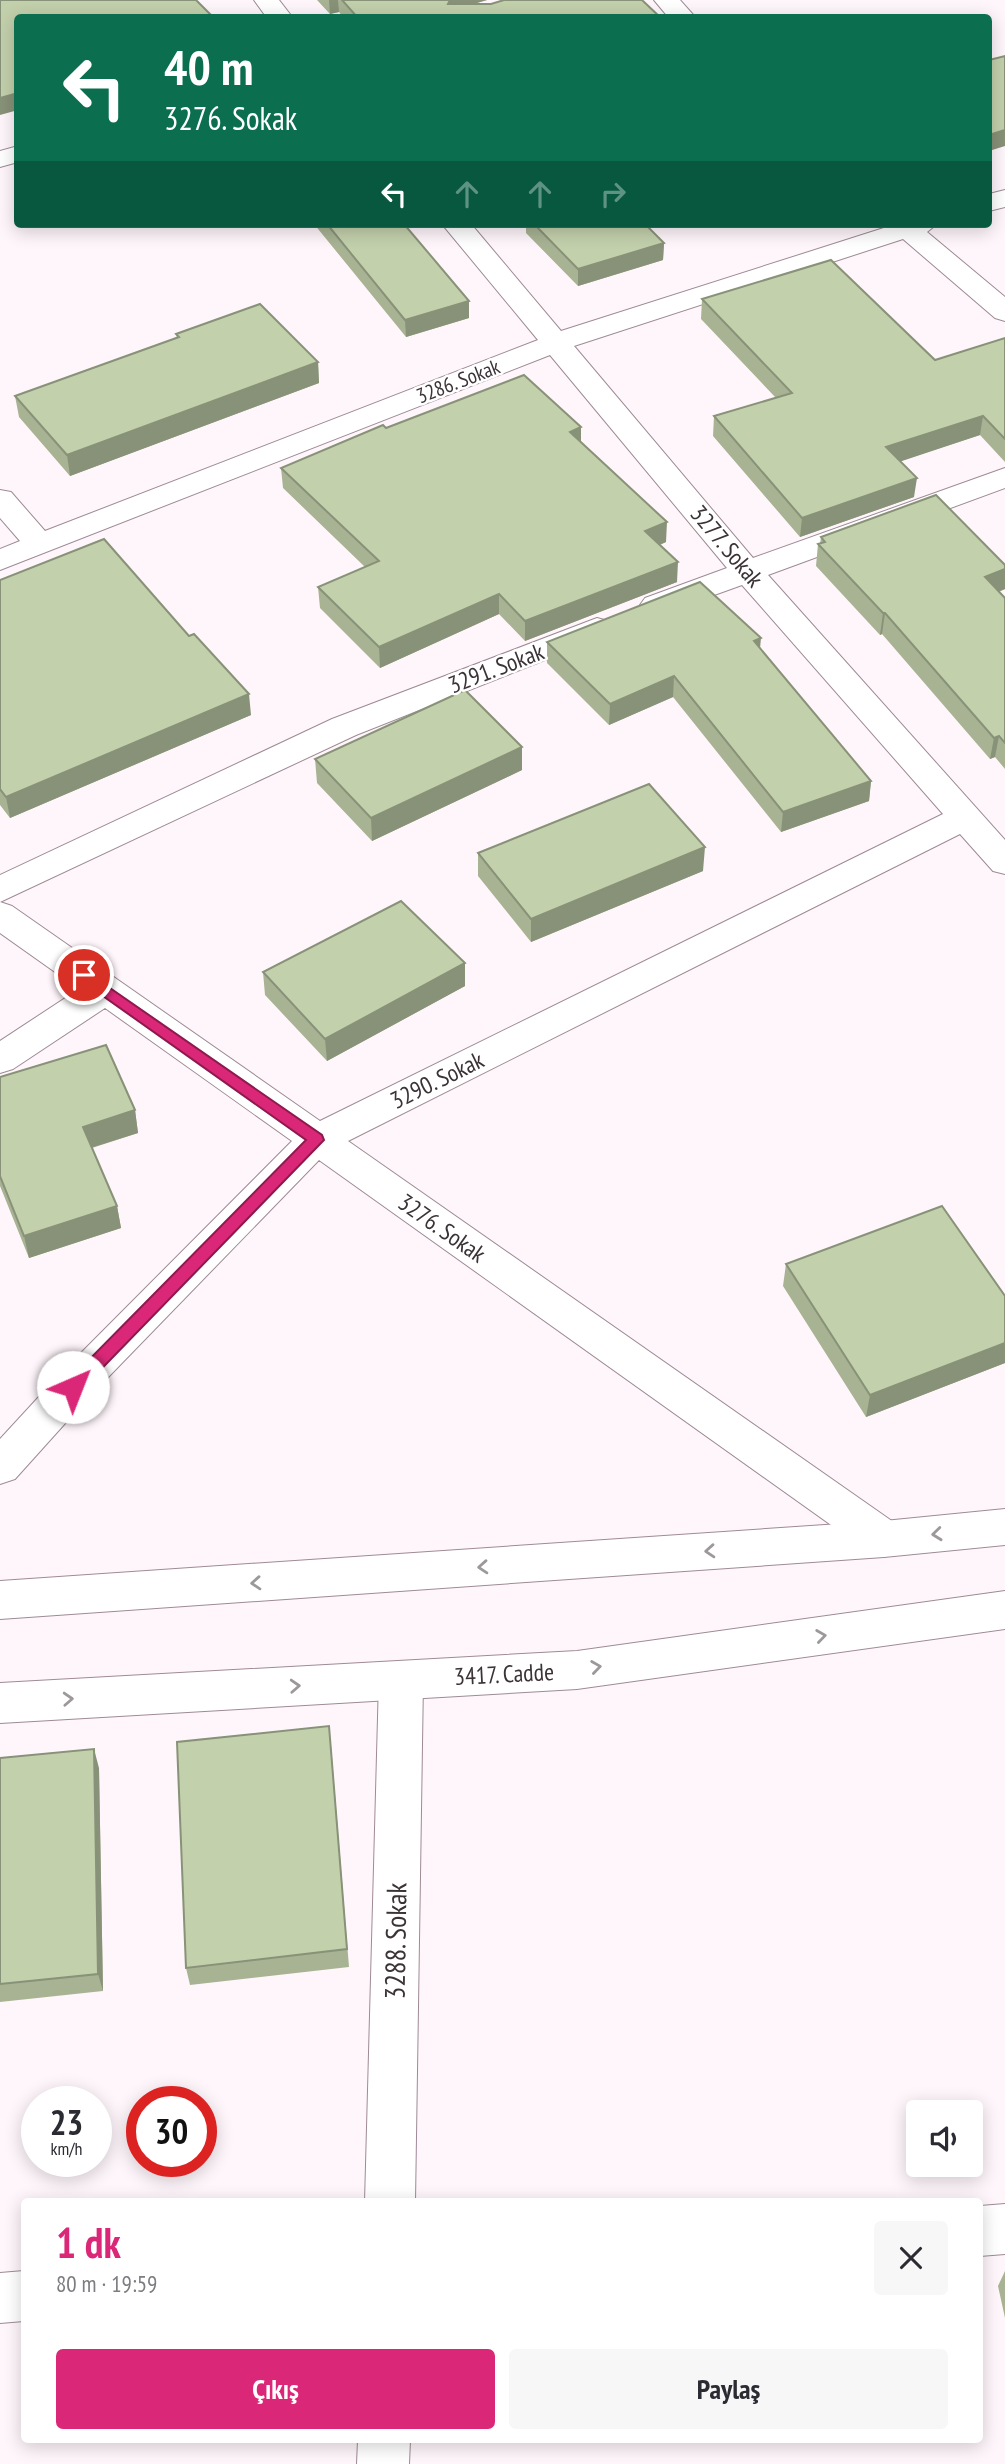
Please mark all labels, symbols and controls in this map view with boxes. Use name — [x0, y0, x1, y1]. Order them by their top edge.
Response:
text: 40 m — [164, 35, 253, 99]
icon: left — [49, 42, 140, 133]
text: 3276. Sokak — [164, 97, 297, 139]
icon: left — [375, 175, 413, 213]
icon: ahead — [448, 175, 486, 213]
icon: ahead — [521, 175, 559, 213]
icon: right — [594, 175, 632, 213]
street label: 3286. Sokak — [412, 353, 504, 409]
street label: 3277. Sokak — [684, 499, 771, 594]
street label: 3291. Sokak — [444, 635, 549, 700]
pin — [54, 945, 114, 1005]
icon: arrive — [65, 956, 103, 994]
street label: 3290. Sokak — [385, 1044, 489, 1116]
street label: 3276. Sokak — [392, 1187, 492, 1270]
position arrow — [36, 1350, 110, 1424]
one-way arrow — [931, 1526, 942, 1541]
one-way arrow — [705, 1543, 716, 1558]
one-way arrow — [478, 1559, 489, 1574]
one-way arrow — [251, 1575, 262, 1590]
one-way arrow — [815, 1629, 827, 1644]
street label: 3417. Cadde — [453, 1656, 555, 1692]
one-way arrow — [590, 1660, 602, 1675]
one-way arrow — [290, 1679, 301, 1694]
one-way arrow — [63, 1692, 74, 1707]
street label: 3288. Sokak — [375, 1882, 415, 2000]
speed limit sign: 30 — [126, 2086, 217, 2177]
text: 23 — [50, 2099, 83, 2145]
map controls — [906, 2100, 983, 2177]
button: sound — [906, 2100, 983, 2177]
text: km/h — [51, 2137, 82, 2160]
text: 1 dk — [56, 2215, 121, 2270]
button: close — [874, 2221, 948, 2295]
text: 80 m · 19:59 — [56, 2269, 157, 2298]
button: Çıkış — [56, 2349, 495, 2429]
button: Paylaş — [509, 2349, 948, 2429]

